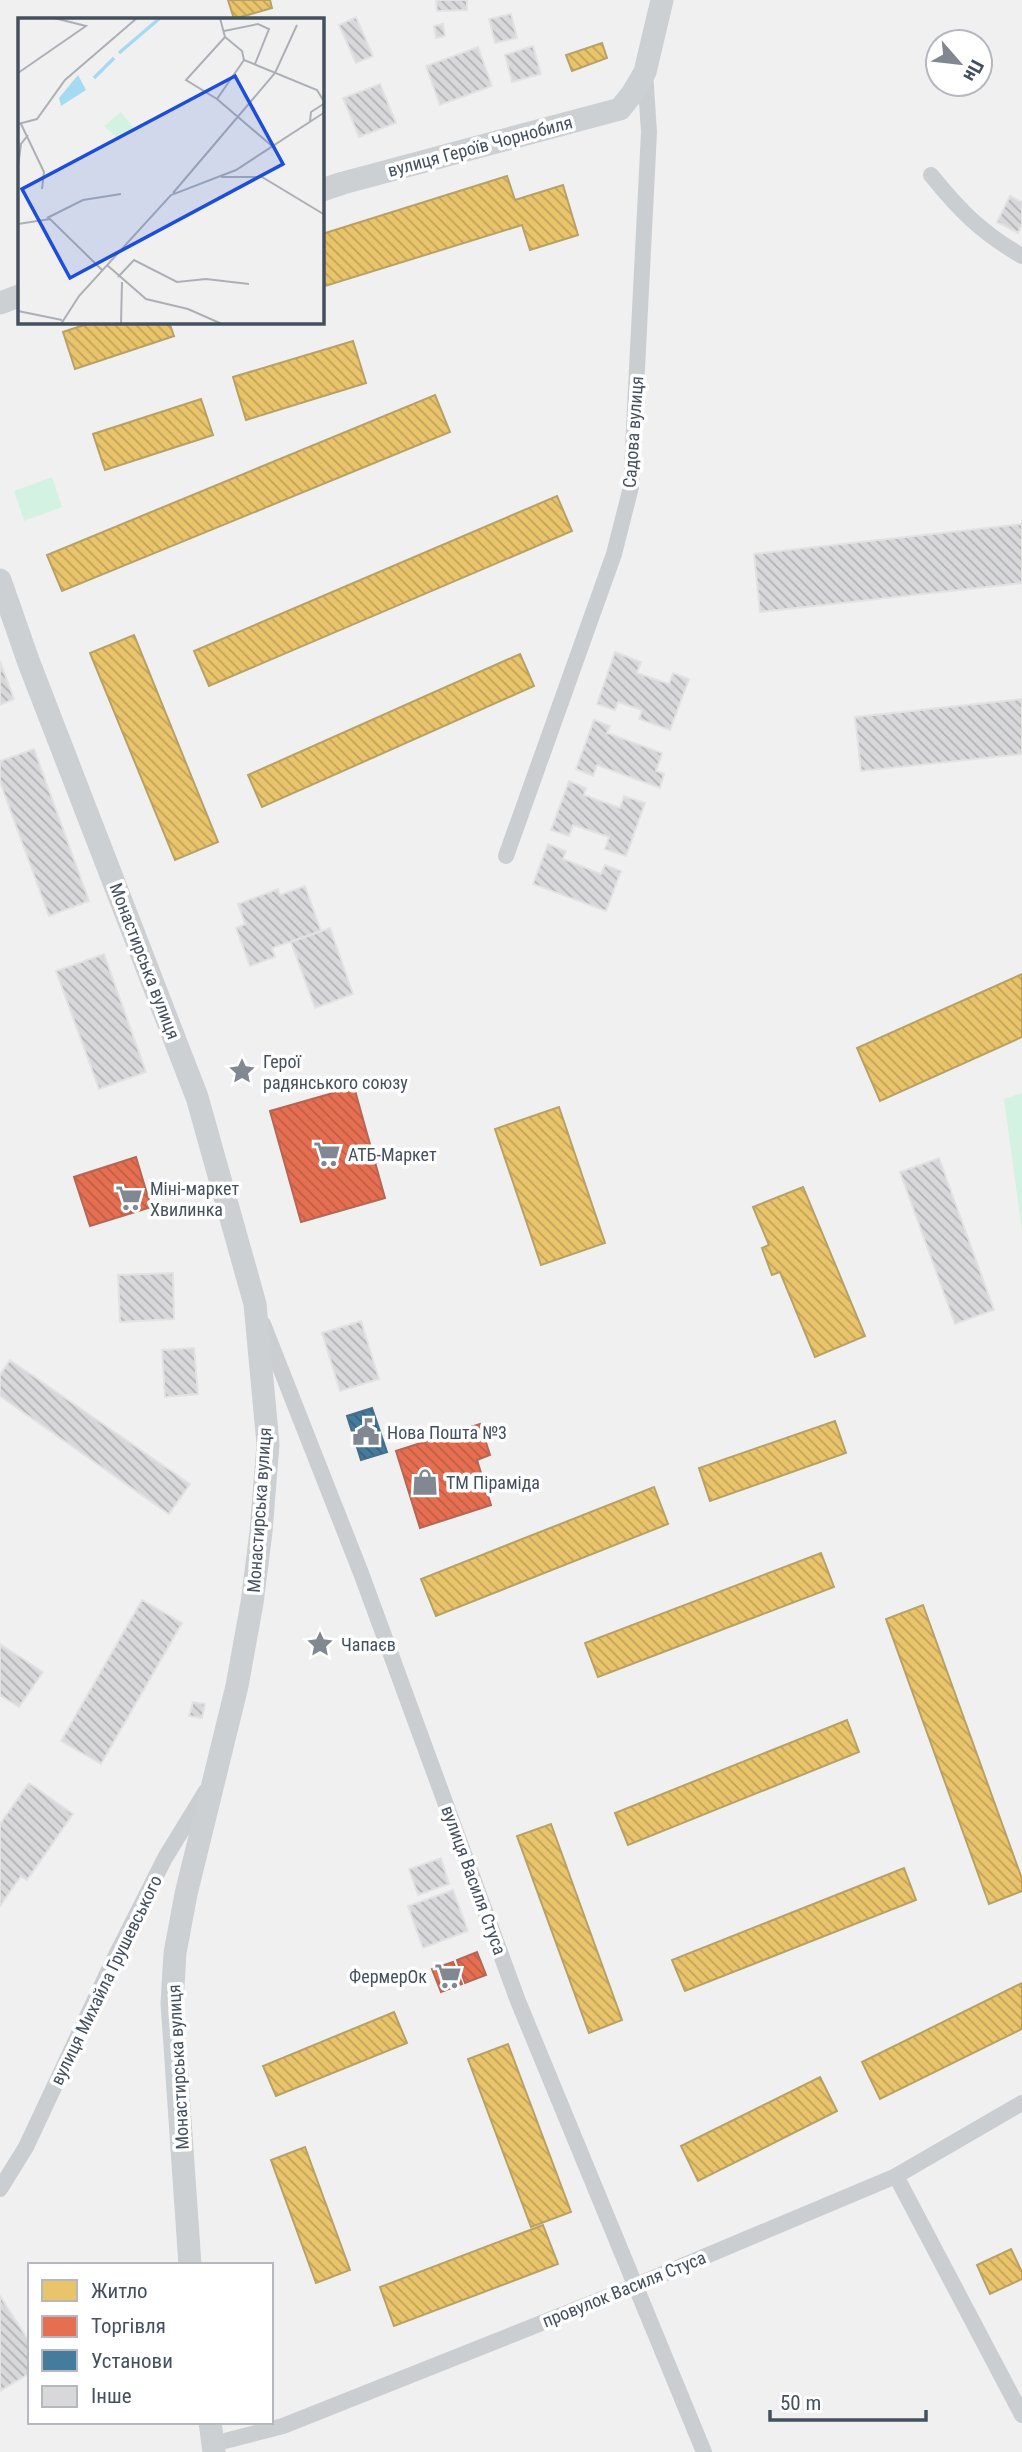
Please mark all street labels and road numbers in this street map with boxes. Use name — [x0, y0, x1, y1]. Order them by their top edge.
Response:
street label: вулиця Героїв Чорнобиля — [385, 111, 575, 181]
street label: Садова вулиця — [619, 375, 647, 489]
street label: Монастирська вулиця — [106, 880, 184, 1042]
street label: Монастирська вулиця — [243, 1427, 275, 1593]
street label: вулиця Василя Стуса — [437, 1803, 511, 1957]
street label: вулиця Михайла Грушевського — [46, 1872, 166, 2088]
street label: Монастирська вулиця — [163, 1984, 193, 2150]
street label: провулок Василя Стуса — [539, 2247, 709, 2331]

